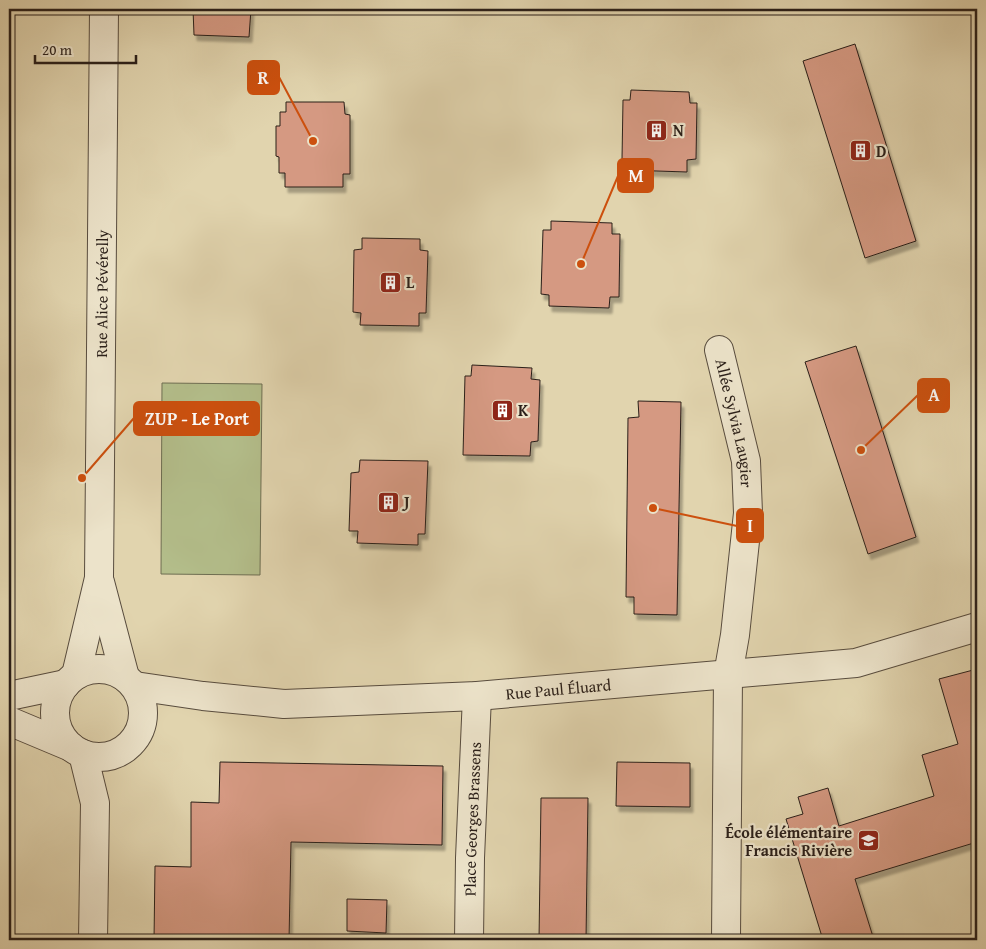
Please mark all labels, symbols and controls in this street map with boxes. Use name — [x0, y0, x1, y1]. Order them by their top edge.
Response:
scale bar — [35, 32, 136, 64]
text: 20 m — [42, 39, 73, 60]
callout: R — [248, 61, 279, 94]
text: R — [257, 64, 269, 91]
building icon: N — [645, 118, 669, 142]
place label: N — [673, 118, 684, 142]
building icon: D — [848, 139, 872, 163]
place label: D — [876, 139, 886, 163]
callout: M — [618, 159, 653, 192]
text: M — [628, 162, 644, 189]
street label: Rue Alice Pévérelly — [89, 229, 114, 358]
building icon: L — [378, 270, 402, 294]
place label: L — [406, 270, 415, 294]
street label: Allée Sylvia Laugier — [710, 356, 759, 488]
callout: A — [918, 379, 949, 412]
text: A — [928, 381, 940, 408]
building icon: K — [490, 398, 514, 422]
place label: K — [518, 398, 529, 422]
callout: ZUP - Le Port — [134, 402, 259, 435]
text: ZUP - Le Port — [145, 405, 249, 432]
building icon: J — [376, 490, 400, 514]
place label: J — [401, 490, 410, 514]
callout: I — [737, 509, 763, 542]
text: I — [747, 512, 753, 539]
street label: Rue Paul Éluard — [505, 672, 612, 705]
street label: Place Georges Brassens — [458, 741, 487, 896]
place label: École élémentaire Francis Rivière — [725, 820, 852, 862]
school or university icon: École élémentaire Francis Rivière — [856, 829, 880, 853]

